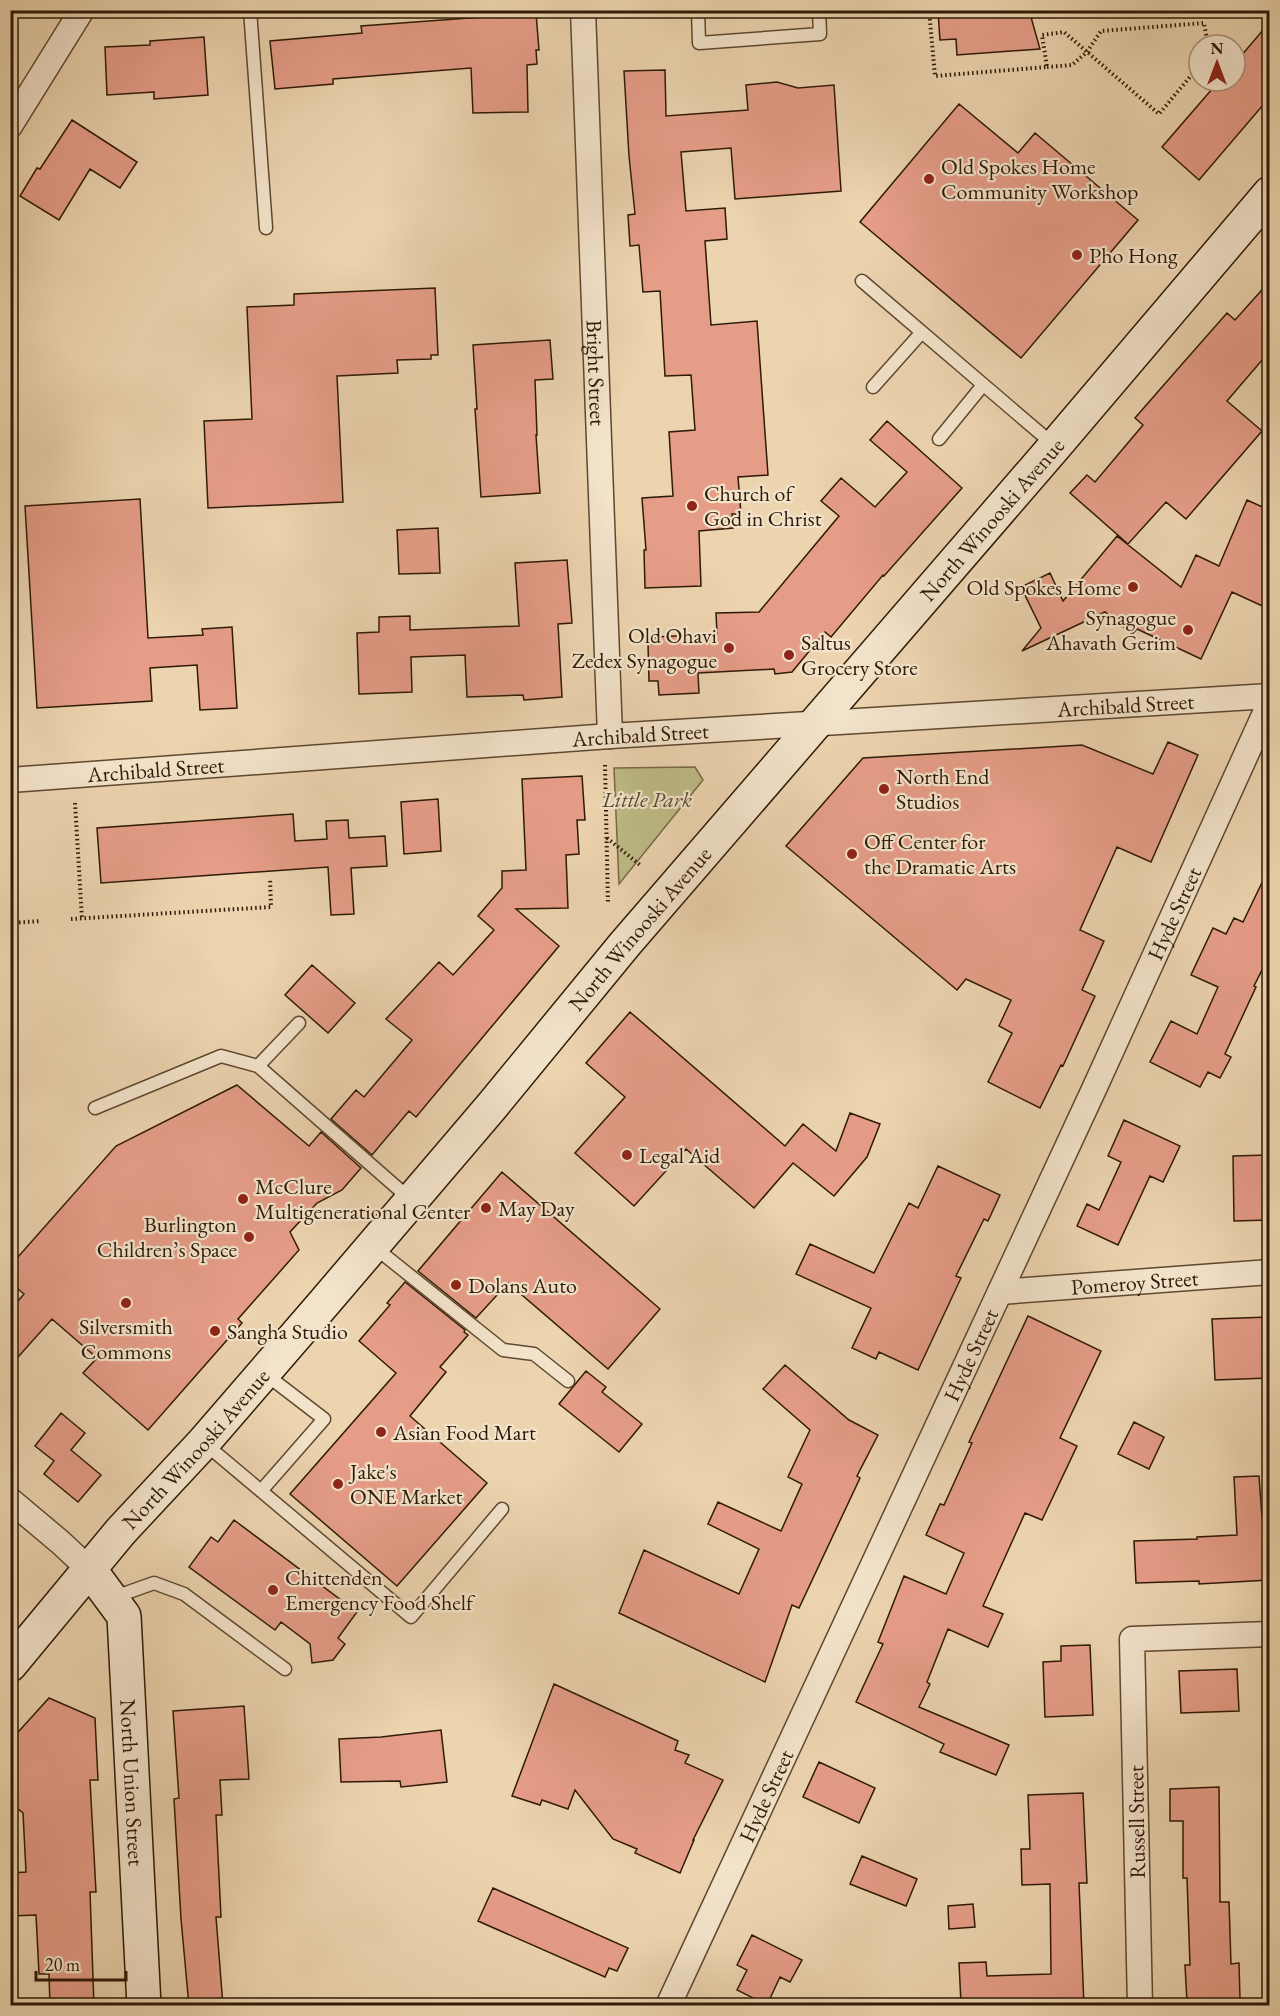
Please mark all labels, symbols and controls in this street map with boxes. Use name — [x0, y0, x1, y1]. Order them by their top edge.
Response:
north arrow — [1187, 33, 1247, 93]
text: N — [1211, 38, 1224, 59]
place label: Old Spokes Home Community Workshop — [941, 152, 1139, 206]
marker: Old Spokes Home Community Workshop — [922, 172, 936, 186]
place label: Pho Hong — [1089, 241, 1178, 270]
marker: Pho Hong — [1070, 248, 1084, 262]
street label: Bright Street — [580, 319, 612, 427]
street label: North Winooski Avenue — [913, 431, 1071, 608]
place label: Church of God in Christ — [704, 479, 822, 533]
marker: Church of God in Christ — [685, 499, 699, 513]
place label: Old Spokes Home — [966, 573, 1121, 602]
marker: Old Spokes Home — [1126, 580, 1140, 594]
place label: Synagogue Ahavath Gerim — [1045, 603, 1176, 657]
place label: Old Ohavi Zedex Synagogue — [572, 621, 717, 675]
marker: Synagogue Ahavath Gerim — [1181, 623, 1195, 637]
place label: Saltus Grocery Store — [801, 628, 918, 682]
marker: Old Ohavi Zedex Synagogue — [722, 641, 736, 655]
marker: Saltus Grocery Store — [782, 648, 796, 662]
street label: Archibald Street — [1055, 687, 1195, 724]
street label: Archibald Street — [570, 716, 710, 754]
street label: Archibald Street — [85, 750, 225, 789]
place label: North End Studios — [896, 762, 990, 816]
marker: North End Studios — [877, 782, 891, 796]
park label: Little Park — [601, 785, 692, 814]
place label: Off Center for the Dramatic Arts — [864, 827, 1016, 881]
street label: North Winooski Avenue — [562, 840, 718, 1017]
marker: Off Center for the Dramatic Arts — [845, 847, 859, 861]
street label: Hyde Street — [1141, 862, 1208, 965]
place label: Legal Aid — [639, 1141, 721, 1170]
marker: Legal Aid — [620, 1148, 634, 1162]
place label: McClure Multigenerational Center — [255, 1172, 471, 1226]
marker: McClure Multigenerational Center — [236, 1192, 250, 1206]
place label: May Day — [498, 1194, 575, 1223]
marker: May Day — [479, 1201, 493, 1215]
place label: Burlington Children’s Space — [97, 1210, 237, 1264]
marker: Burlington Children’s Space — [242, 1230, 256, 1244]
street label: Pomeroy Street — [1070, 1263, 1200, 1302]
place label: Dolans Auto — [468, 1271, 577, 1300]
marker: Dolans Auto — [449, 1278, 463, 1292]
marker: Silversmith Commons — [119, 1296, 133, 1310]
street label: Hyde Street — [937, 1304, 1005, 1406]
place label: Silversmith Commons — [79, 1312, 173, 1366]
place label: Sangha Studio — [227, 1317, 348, 1346]
marker: Sangha Studio — [208, 1324, 222, 1338]
street label: North Winooski Avenue — [116, 1362, 276, 1536]
place label: Asian Food Mart — [392, 1418, 536, 1447]
marker: Asian Food Mart — [374, 1425, 388, 1439]
place label: Jake's ONE Market — [348, 1457, 462, 1511]
marker: Jake's ONE Market — [331, 1477, 345, 1491]
place label: Chittenden Emergency Food Shelf — [285, 1563, 476, 1617]
marker: Chittenden Emergency Food Shelf — [266, 1583, 280, 1597]
street label: North Union Street — [113, 1698, 151, 1867]
street label: Hyde Street — [732, 1745, 800, 1847]
street label: Russell Street — [1121, 1765, 1152, 1879]
scale bar — [36, 1944, 126, 1982]
text: 20 m — [45, 1953, 80, 1976]

